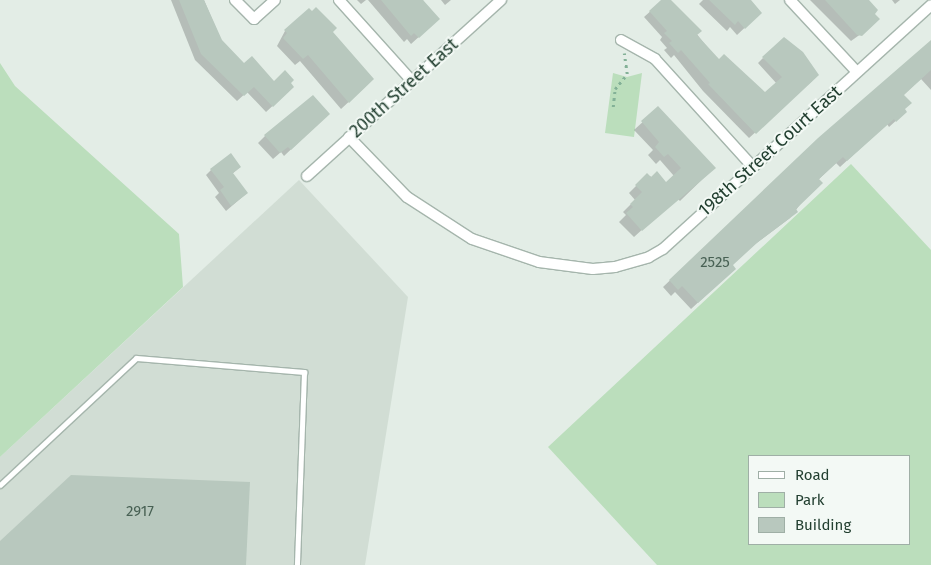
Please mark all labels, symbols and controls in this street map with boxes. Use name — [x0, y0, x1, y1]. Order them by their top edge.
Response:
street label: 200th Street East — [345, 34, 463, 142]
street label: 198th Street Court East — [694, 81, 846, 221]
house number: 2525 — [700, 254, 730, 272]
legend — [748, 455, 911, 545]
text: Road — [795, 466, 830, 484]
text: Park — [795, 491, 825, 509]
house number: 2917 — [126, 503, 154, 521]
text: Building — [795, 516, 851, 534]

